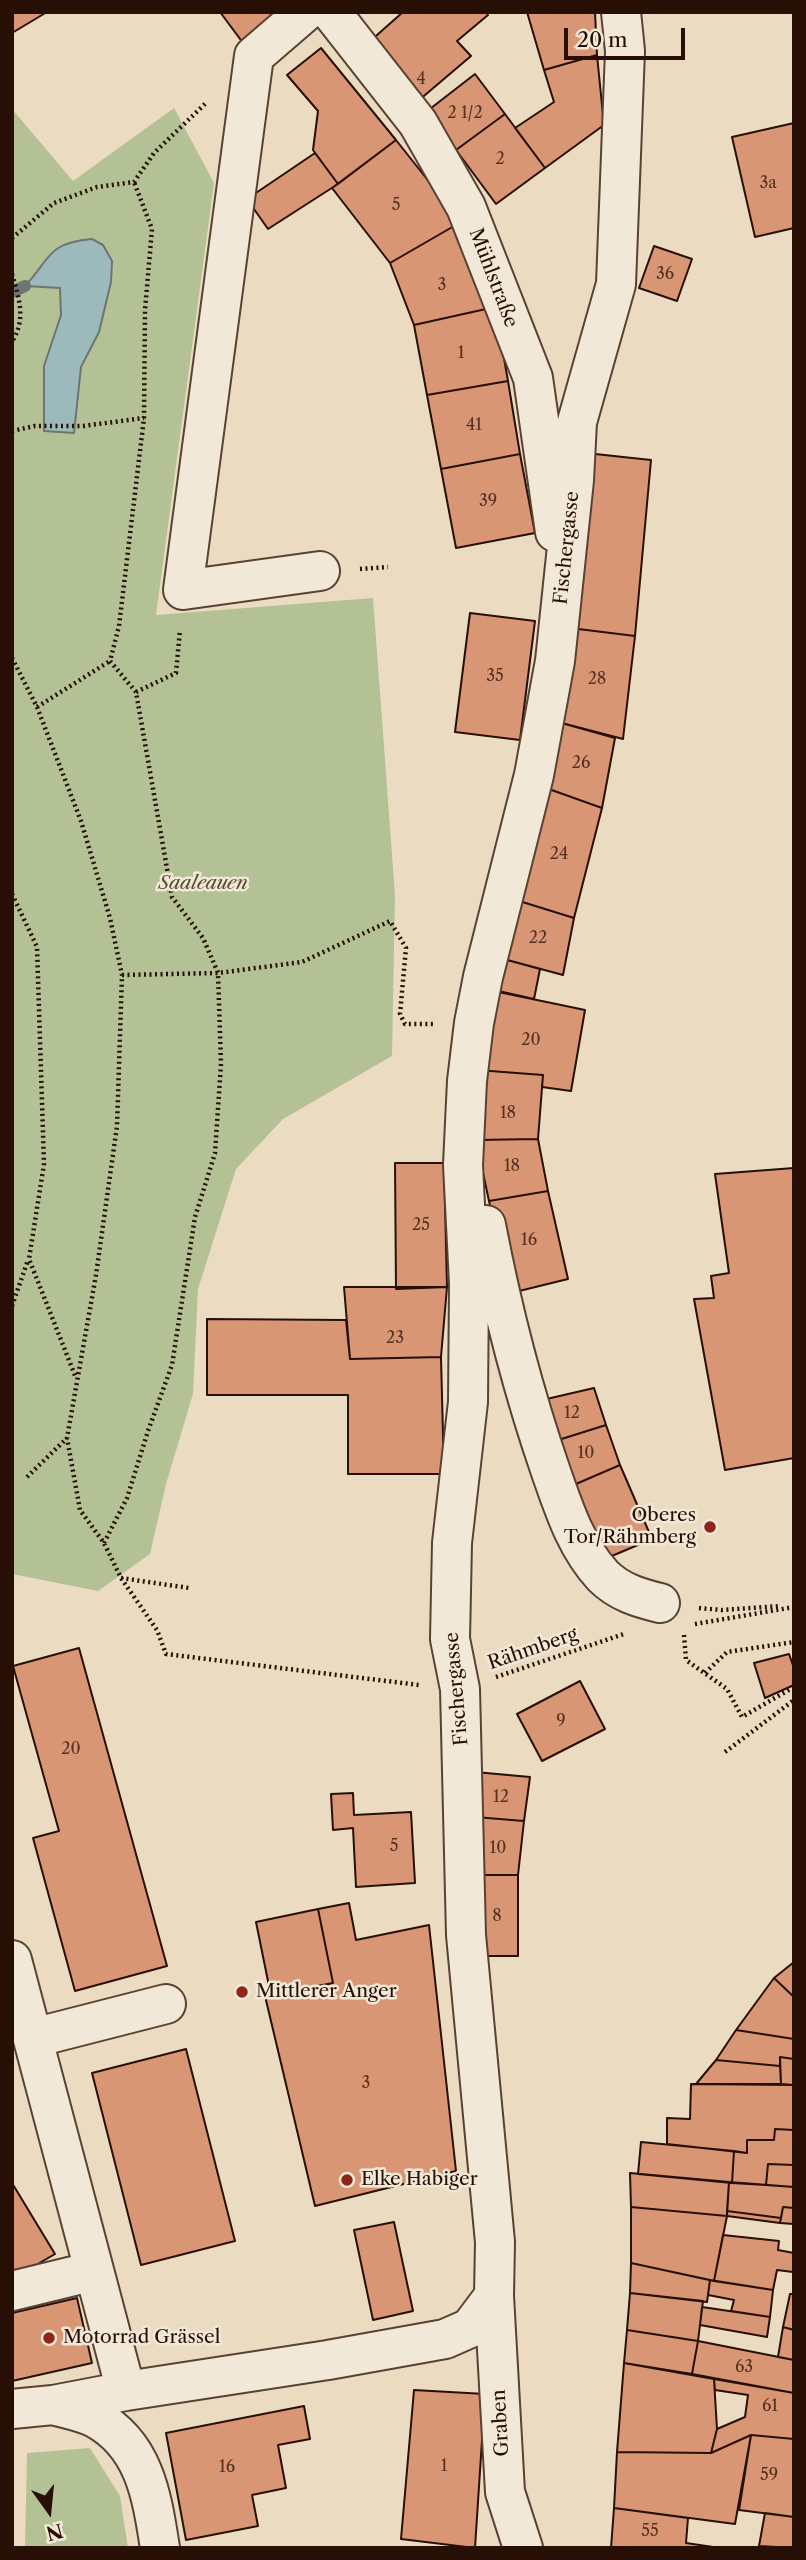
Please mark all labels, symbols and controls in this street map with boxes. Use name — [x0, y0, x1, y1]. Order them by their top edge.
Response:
scale bar — [568, 14, 689, 58]
text: 20 m — [577, 27, 628, 52]
house number: 4 — [416, 69, 426, 89]
house number: 2 1/2 — [447, 103, 483, 123]
house number: 2 — [495, 149, 505, 169]
house number: 3a — [759, 173, 777, 193]
house number: 5 — [392, 195, 400, 215]
street label: Mühlstraße — [464, 225, 522, 331]
house number: 36 — [656, 264, 674, 284]
house number: 3 — [438, 275, 446, 295]
house number: 1 — [458, 343, 464, 363]
house number: 41 — [466, 415, 482, 435]
street label: Fischergasse — [550, 490, 584, 606]
house number: 39 — [479, 491, 497, 511]
house number: 35 — [486, 666, 504, 686]
house number: 28 — [588, 669, 606, 689]
house number: 26 — [572, 753, 590, 773]
house number: 24 — [550, 844, 568, 864]
park label: Saaleauen — [158, 873, 248, 895]
house number: 22 — [529, 928, 547, 948]
house number: 20 — [521, 1030, 541, 1050]
house number: 18 — [500, 1103, 516, 1123]
house number: 18 — [504, 1156, 520, 1176]
house number: 25 — [412, 1215, 430, 1235]
house number: 16 — [521, 1230, 537, 1250]
house number: 23 — [386, 1328, 404, 1348]
house number: 12 — [564, 1403, 580, 1423]
house number: 10 — [578, 1443, 594, 1463]
place label: Oberes Tor/Rähmberg — [564, 1505, 696, 1549]
marker: Oberes Tor/Rähmberg — [702, 1519, 718, 1535]
street label: Rähmberg — [485, 1623, 581, 1675]
street label: Fischergasse — [441, 1631, 473, 1747]
house number: 9 — [556, 1711, 566, 1731]
house number: 20 — [61, 1739, 81, 1759]
house number: 12 — [493, 1787, 509, 1807]
house number: 5 — [390, 1836, 398, 1856]
house number: 10 — [490, 1838, 506, 1858]
house number: 8 — [492, 1906, 502, 1926]
place label: Mittlerer Anger — [256, 1981, 397, 2003]
marker: Mittlerer Anger — [234, 1984, 250, 2000]
house number: 3 — [362, 2073, 370, 2093]
place label: Elke Habiger — [361, 2169, 478, 2191]
marker: Elke Habiger — [339, 2172, 355, 2188]
place label: Motorrad Grässel — [63, 2327, 220, 2349]
marker: Motorrad Grässel — [41, 2330, 57, 2346]
house number: 63 — [735, 2357, 753, 2377]
street label: Graben — [488, 2389, 514, 2457]
house number: 61 — [762, 2396, 778, 2416]
house number: 1 — [441, 2456, 447, 2476]
house number: 16 — [219, 2457, 235, 2477]
house number: 59 — [760, 2465, 778, 2485]
north arrow — [14, 2476, 84, 2546]
text: N — [44, 2519, 66, 2545]
house number: 55 — [641, 2521, 659, 2541]

